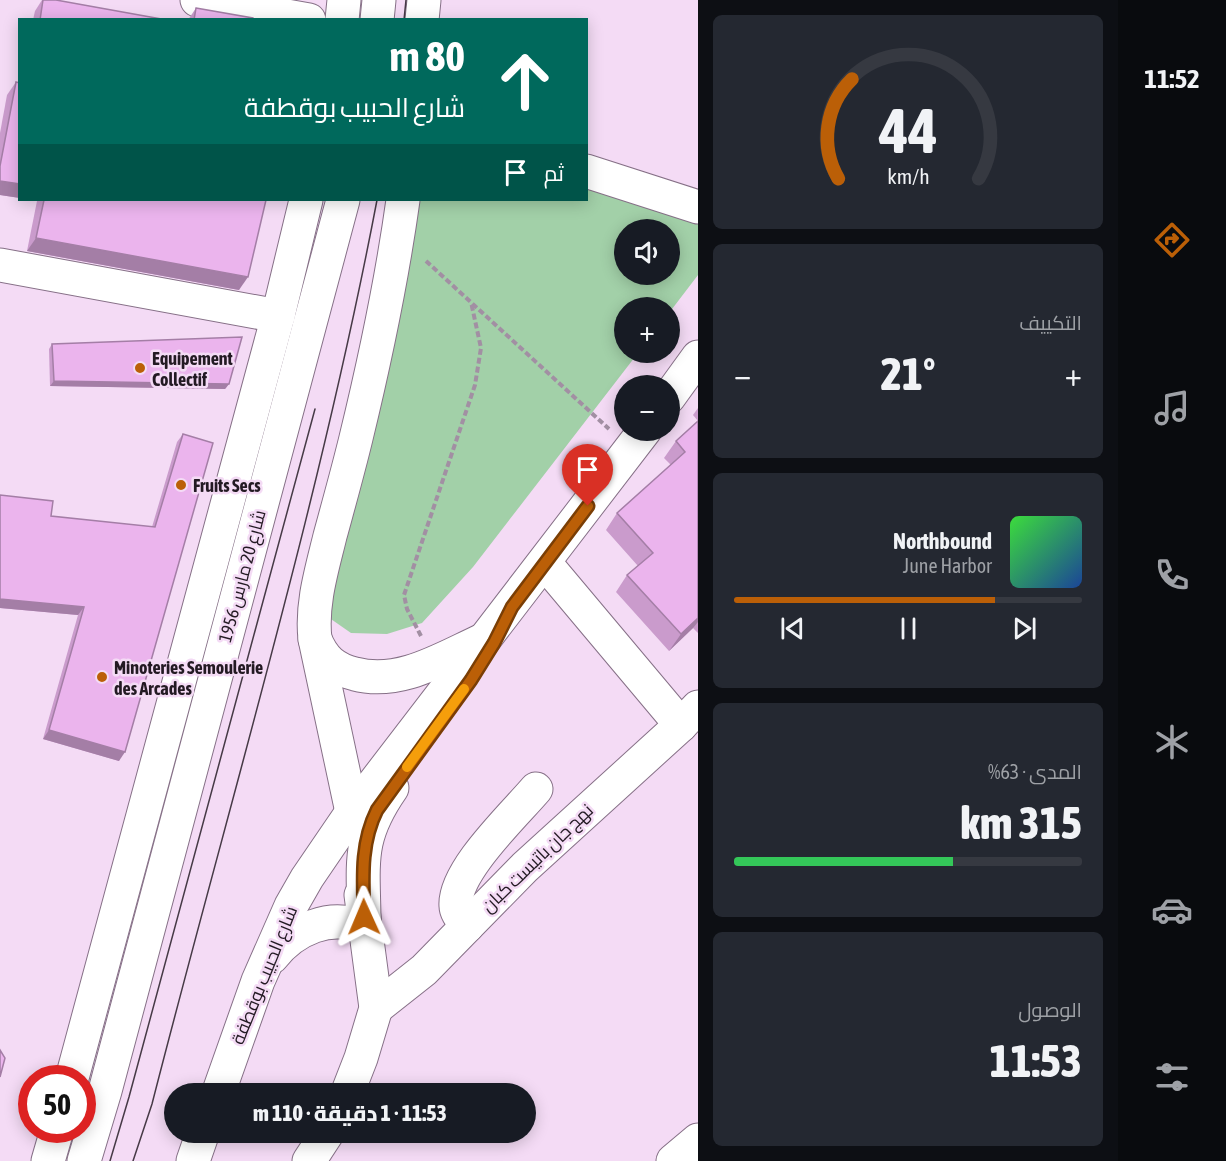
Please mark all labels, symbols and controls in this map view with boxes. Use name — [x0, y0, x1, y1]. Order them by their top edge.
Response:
text: 80 m — [390, 32, 465, 80]
icon: ahead — [486, 42, 564, 120]
text: 11:52 — [1144, 63, 1200, 94]
text: شارع الحبيب بوقطفة — [244, 92, 465, 123]
text: 44 — [878, 95, 937, 166]
icon: arrive — [499, 156, 532, 189]
text: ثم — [544, 160, 564, 186]
text: km/h — [887, 164, 929, 189]
map controls — [614, 219, 680, 441]
button: sound — [614, 219, 680, 285]
icon: directions — [1151, 219, 1193, 261]
button: + — [614, 297, 680, 363]
text: التكييف — [1019, 311, 1082, 334]
place label: Equipement Collectif — [152, 348, 234, 390]
text: 21° — [881, 348, 935, 400]
text: − — [734, 355, 751, 393]
text: + — [1065, 355, 1082, 393]
marker: Equipement Collectif — [133, 361, 147, 375]
button: − — [614, 375, 680, 441]
icon: music — [1151, 387, 1193, 429]
pin — [562, 444, 613, 506]
icon: arrive — [571, 453, 604, 486]
place label: Fruits Secs — [193, 475, 261, 496]
marker: Fruits Secs — [174, 478, 188, 492]
street label: شارع 20 مارس 1956 — [214, 507, 272, 645]
text: Northbound — [893, 528, 992, 554]
text: June Harbor — [903, 554, 992, 577]
icon: phone — [1151, 554, 1193, 596]
icon: previous — [776, 612, 809, 645]
icon: pause — [892, 612, 925, 645]
icon: next — [1008, 612, 1041, 645]
place label: Minoteries Semoulerie des Arcades — [114, 657, 263, 699]
marker: Minoteries Semoulerie des Arcades — [95, 670, 109, 684]
icon: climate — [1151, 721, 1193, 763]
text: المدى · 63% — [988, 760, 1082, 783]
text: 315 km — [960, 797, 1082, 849]
street label: نهج جان باتيست كبان — [477, 799, 599, 918]
position arrow — [332, 885, 396, 949]
icon: car — [1151, 889, 1193, 931]
street label: شارع الحبيب بوقطفة — [227, 903, 303, 1048]
text: الوصول — [1018, 998, 1082, 1021]
text: 11:53 — [989, 1035, 1082, 1087]
icon: filters — [1151, 1056, 1193, 1098]
speed limit sign: 50 — [18, 1065, 96, 1143]
text: 11:53 · 1 دقيقة · 110 m — [253, 1100, 447, 1126]

